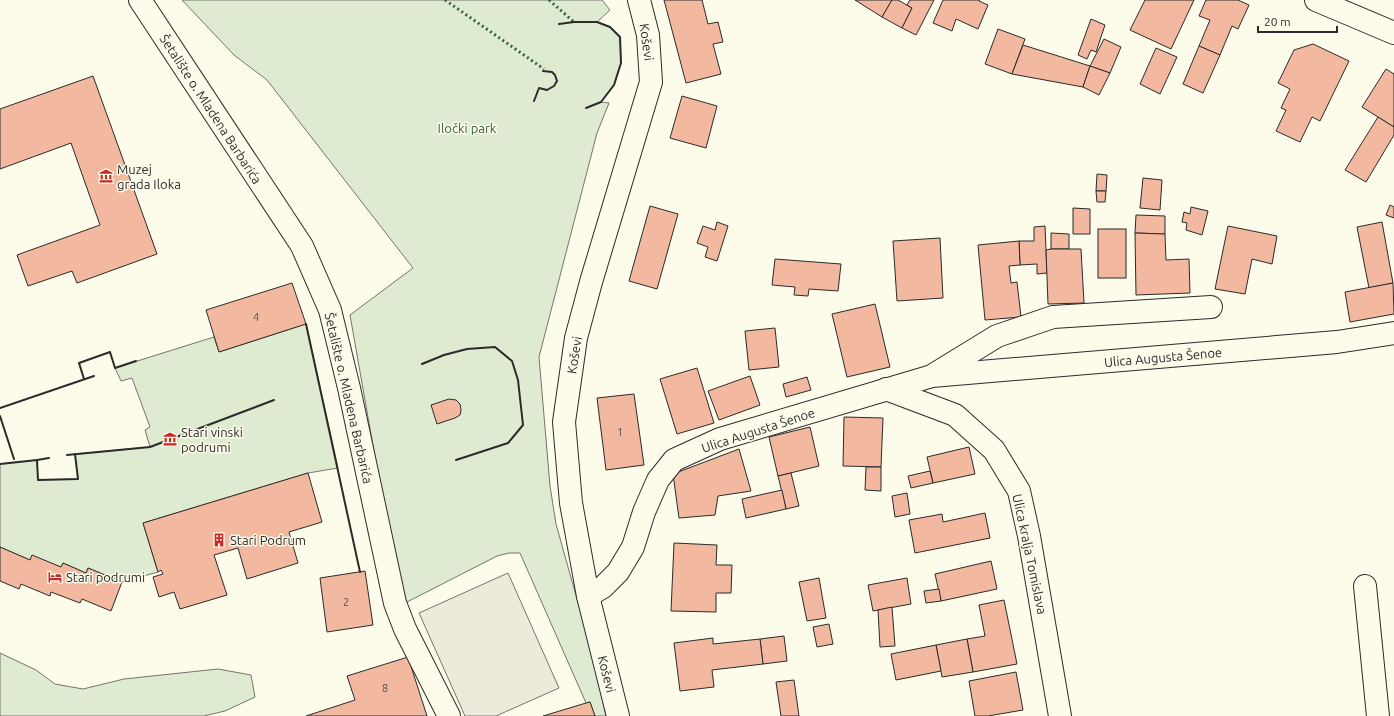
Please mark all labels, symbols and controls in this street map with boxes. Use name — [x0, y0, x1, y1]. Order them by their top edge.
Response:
scale bar — [1258, 8, 1337, 34]
text: 20 m — [1264, 15, 1291, 28]
street label: Koševi — [637, 22, 657, 62]
street label: Šetalište o. Mladena Barbarića — [157, 32, 265, 186]
park label: Iločki park — [438, 121, 497, 135]
place label: Muzej grada Iloka — [117, 162, 181, 191]
museum icon: Muzej grada Iloka — [98, 168, 114, 184]
house number: 4 — [253, 311, 259, 323]
street label: Šetalište o. Mladena Barbarića — [322, 311, 376, 485]
street label: Koševi — [564, 335, 584, 375]
street label: Ulica Augusta Šenoe — [1103, 345, 1223, 369]
street label: Ulica Augusta Šenoe — [700, 405, 816, 455]
place label: Stari vinski podrumi — [181, 425, 243, 454]
house number: 1 — [617, 426, 623, 438]
museum icon: Stari vinski podrumi — [162, 431, 178, 447]
street label: Ulica kralja Tomislava — [1010, 492, 1050, 616]
building icon: Stari Podrum — [211, 532, 227, 548]
place label: Stari Podrum — [230, 533, 306, 547]
hotel icon: Stari podrumi — [47, 569, 63, 585]
place label: Stari podrumi — [66, 570, 145, 584]
house number: 2 — [343, 596, 349, 608]
street label: Koševi — [596, 654, 618, 694]
house number: 8 — [382, 682, 388, 694]

